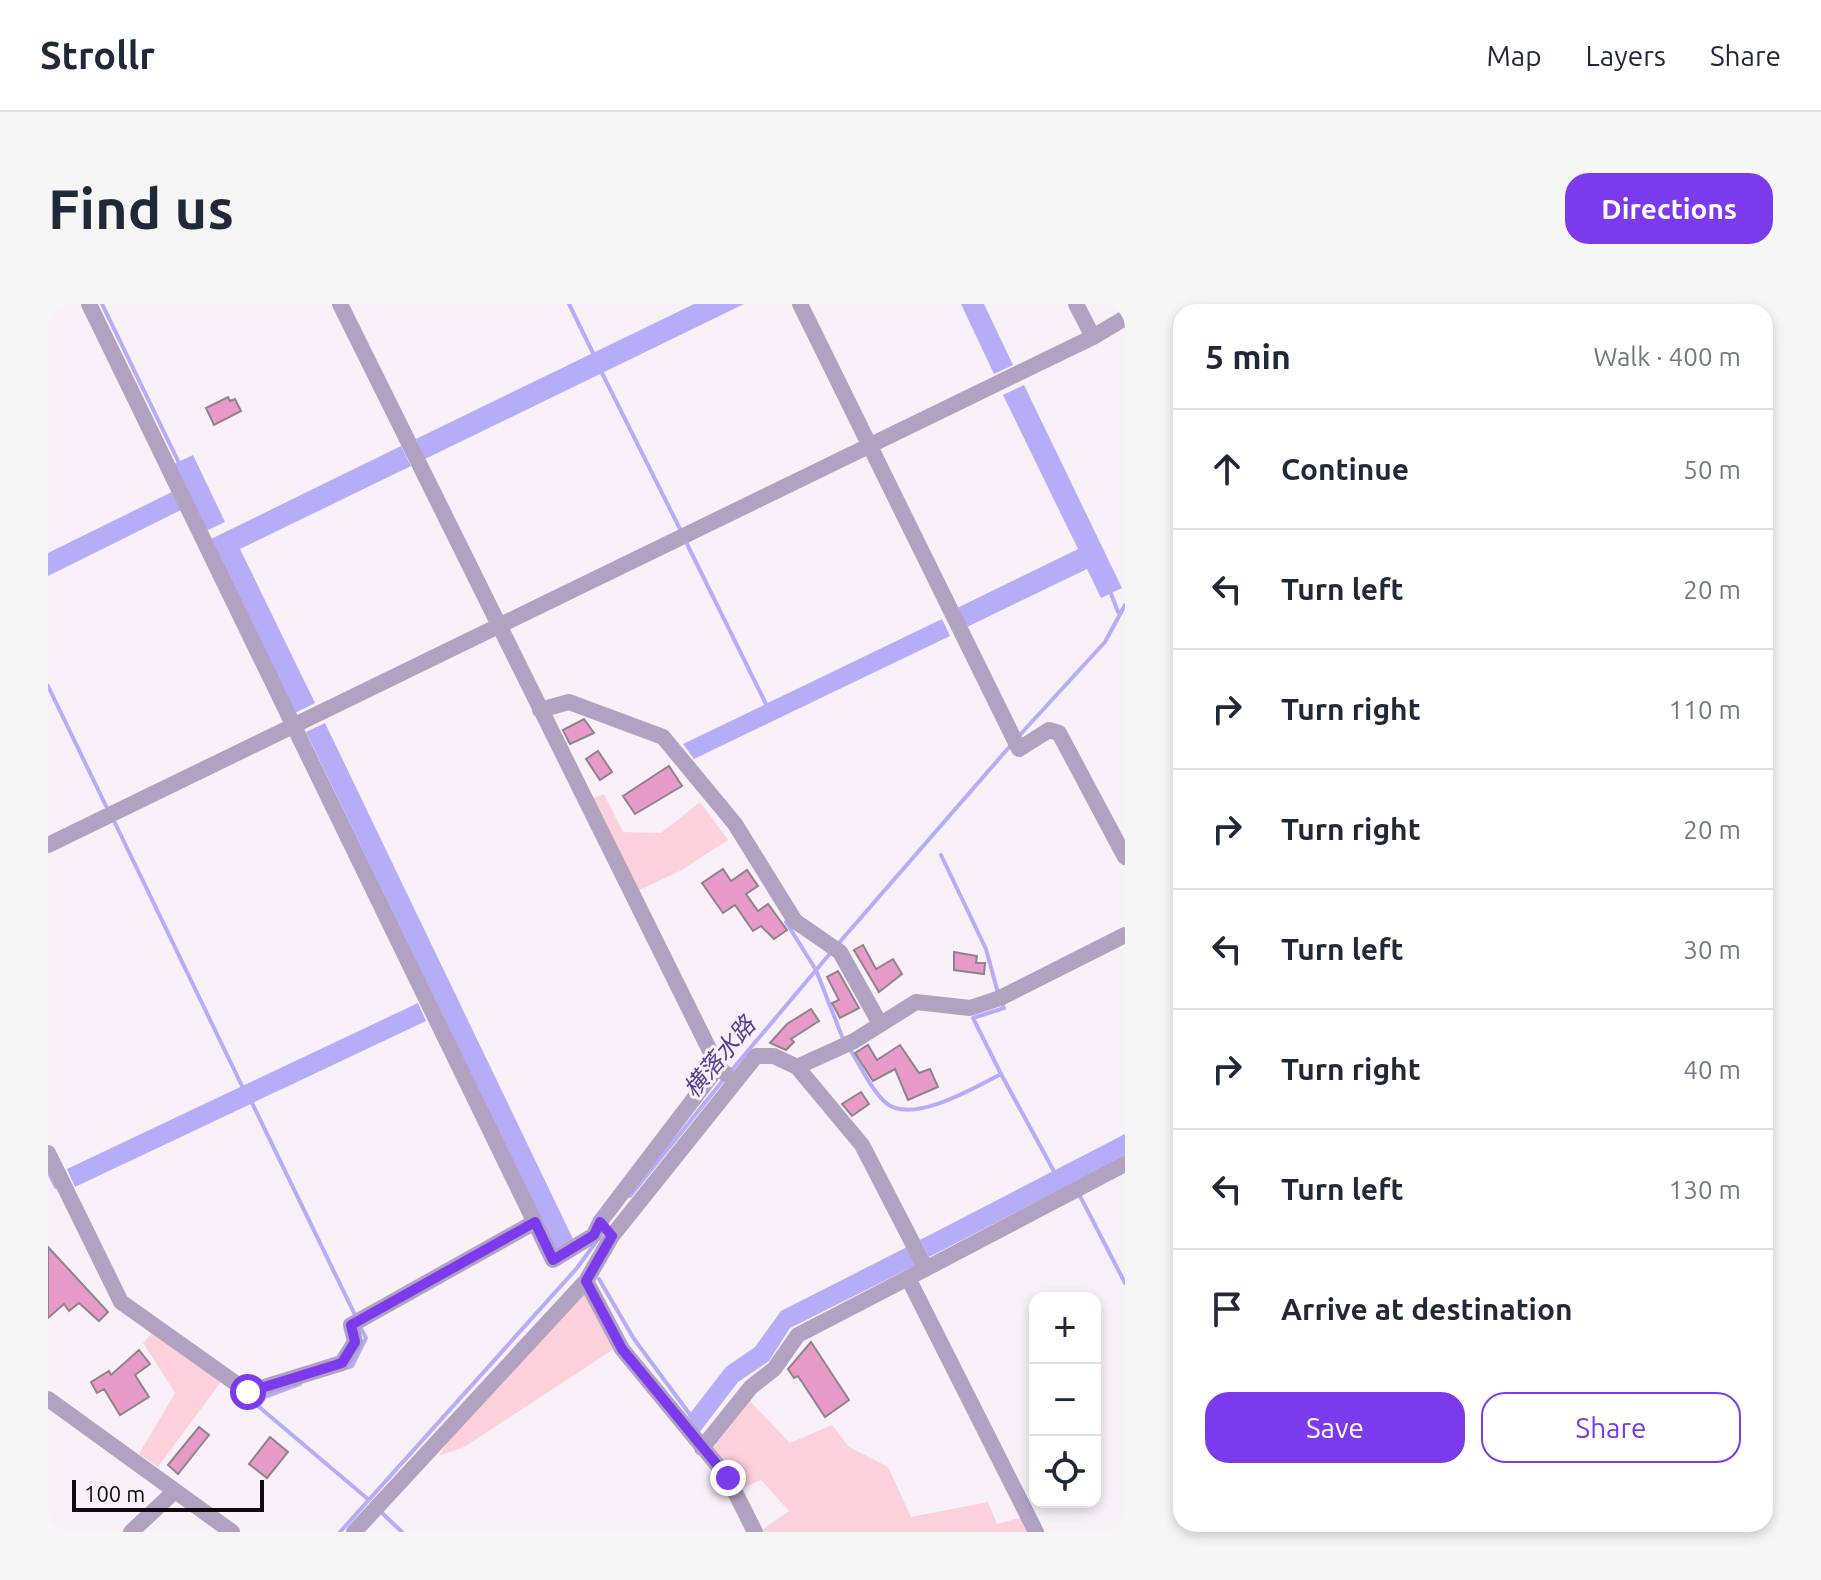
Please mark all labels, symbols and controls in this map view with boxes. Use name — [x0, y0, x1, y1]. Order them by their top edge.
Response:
text: Strollr — [40, 34, 155, 76]
text: Map — [1486, 40, 1542, 71]
text: Layers — [1586, 40, 1666, 71]
text: Share — [1710, 40, 1781, 71]
button: Directions — [1565, 173, 1773, 244]
text: Find us — [48, 177, 234, 240]
text: 5 min — [1205, 337, 1291, 375]
text: Walk · 400 m — [1593, 342, 1741, 371]
icon: ahead — [1205, 447, 1249, 491]
text: Continue — [1281, 452, 1409, 486]
text: 50 m — [1683, 455, 1741, 484]
icon: left — [1205, 567, 1249, 611]
text: Turn left — [1281, 572, 1403, 606]
text: 20 m — [1683, 575, 1741, 604]
icon: right — [1205, 687, 1249, 731]
text: Turn right — [1281, 692, 1421, 726]
text: 110 m — [1669, 695, 1741, 724]
icon: right — [1205, 807, 1249, 851]
text: Turn right — [1281, 812, 1421, 846]
text: 20 m — [1683, 815, 1741, 844]
icon: left — [1205, 927, 1249, 971]
text: Turn left — [1281, 932, 1403, 966]
text: 30 m — [1683, 935, 1741, 964]
water label: 横落水路 — [678, 1010, 761, 1102]
icon: right — [1205, 1047, 1249, 1091]
text: Turn right — [1281, 1052, 1421, 1086]
text: 40 m — [1683, 1055, 1741, 1084]
icon: left — [1205, 1167, 1249, 1211]
text: Turn left — [1281, 1172, 1403, 1206]
text: 130 m — [1669, 1175, 1741, 1204]
icon: arrive — [1205, 1287, 1249, 1331]
map controls — [1029, 1292, 1101, 1508]
button: + — [1029, 1292, 1101, 1364]
text: Arrive at destination — [1281, 1292, 1573, 1326]
button: − — [1029, 1364, 1101, 1436]
route start — [230, 1374, 266, 1410]
button: Save — [1205, 1392, 1465, 1463]
button: Share — [1481, 1392, 1741, 1463]
button: locate — [1029, 1436, 1101, 1508]
route end — [710, 1460, 746, 1496]
scale bar — [72, 1476, 264, 1512]
text: 100 m — [84, 1481, 145, 1506]

